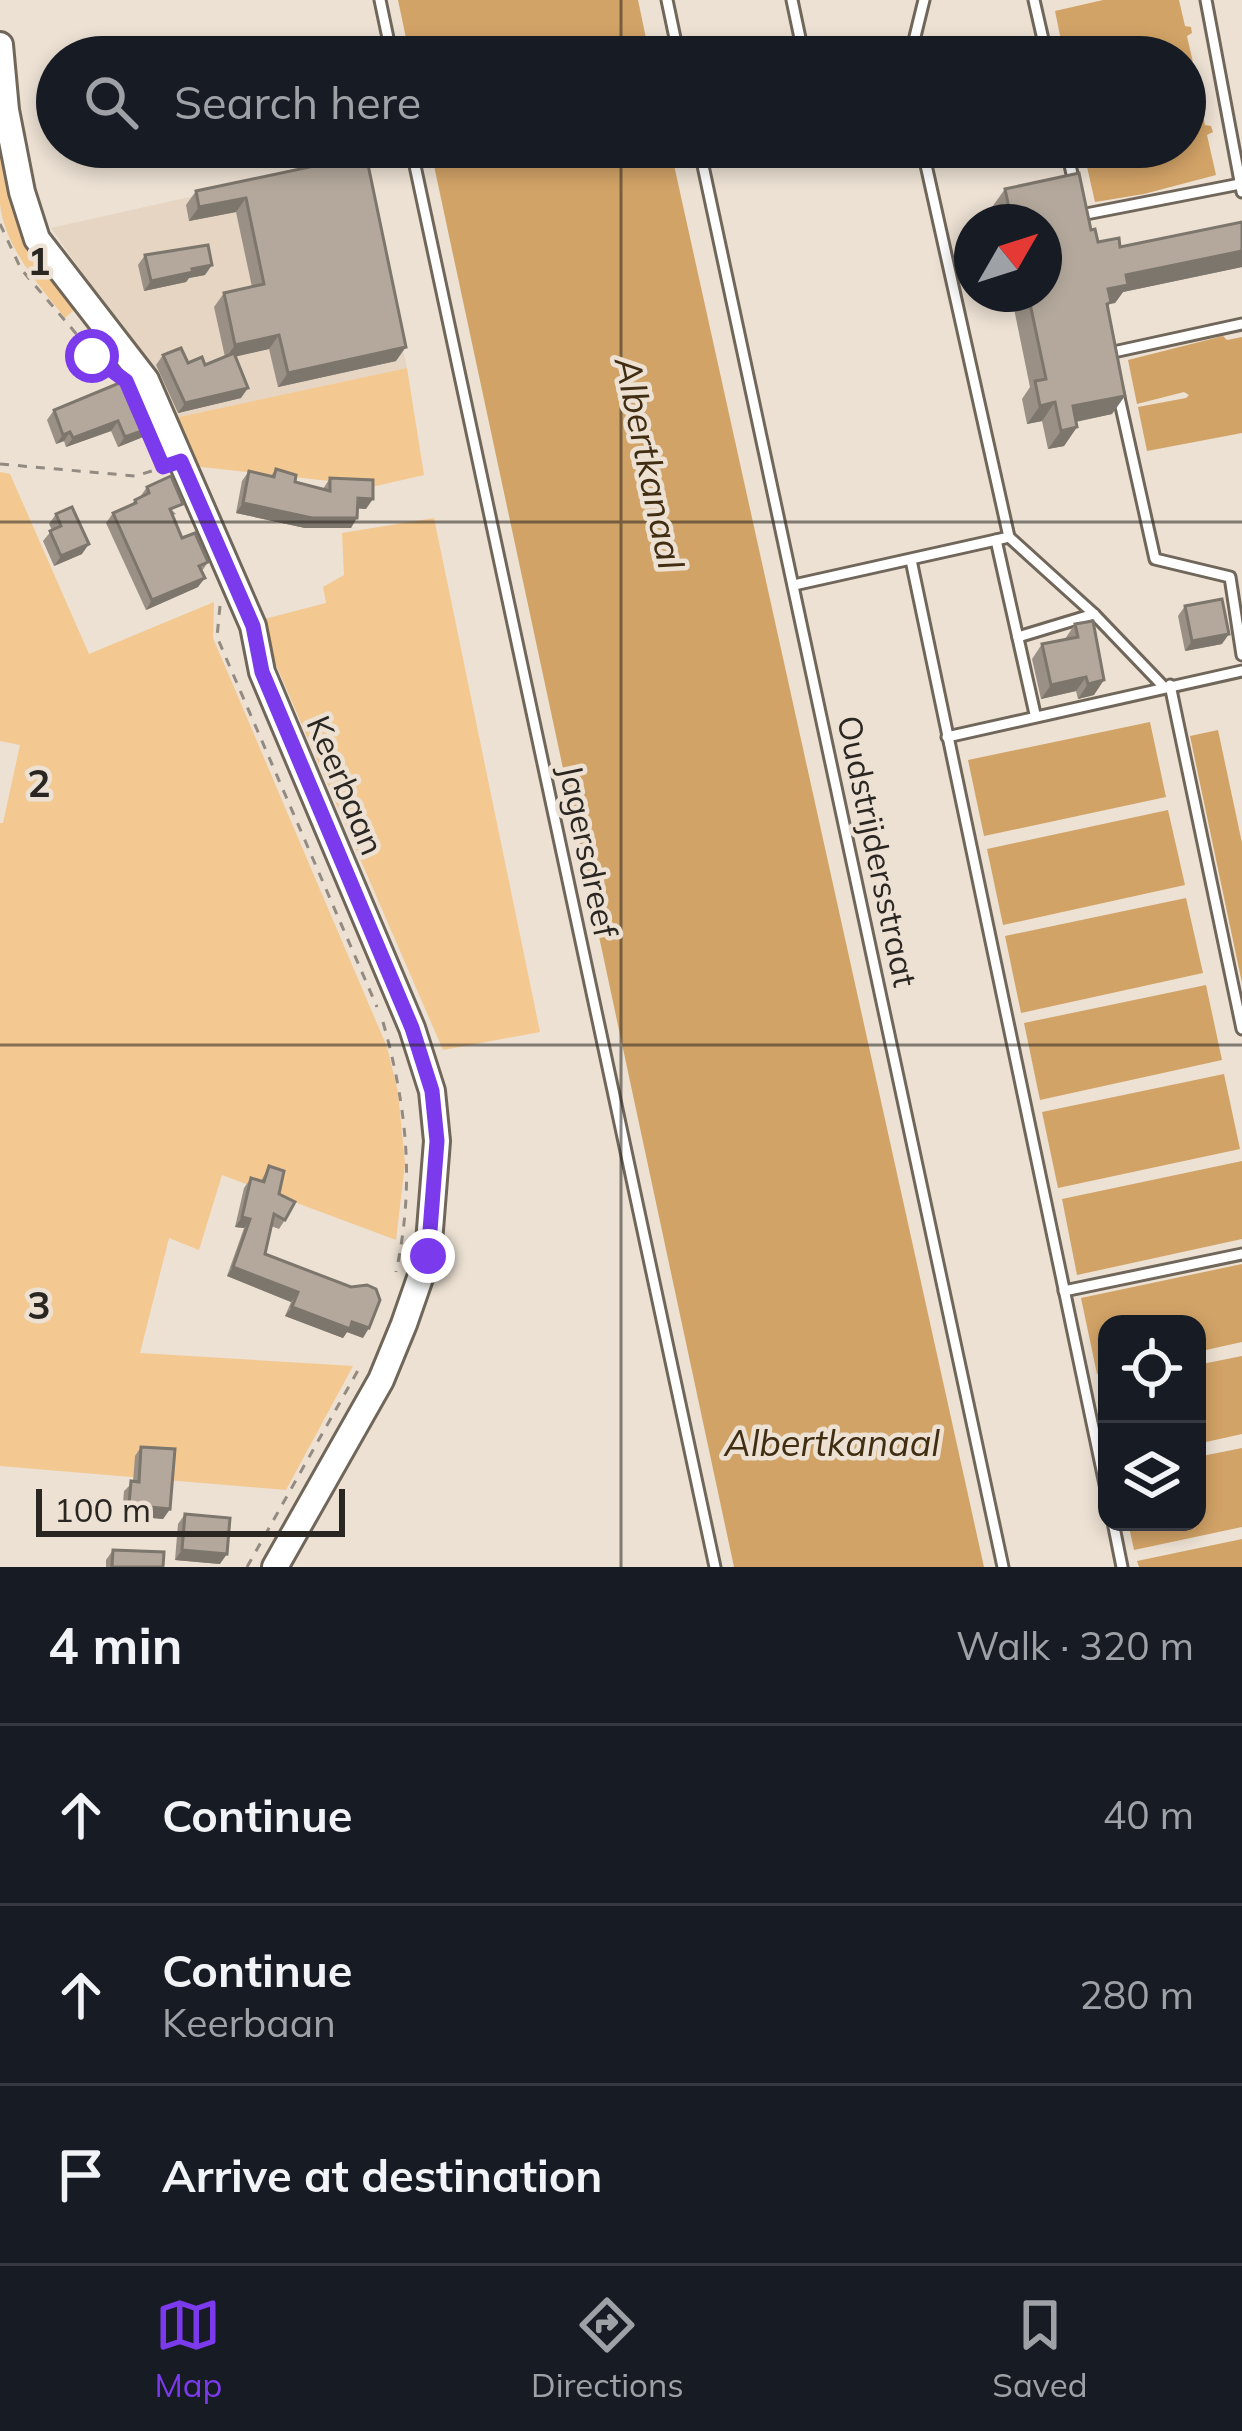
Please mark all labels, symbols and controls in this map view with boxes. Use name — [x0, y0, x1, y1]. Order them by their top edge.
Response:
search box — [36, 36, 1206, 168]
icon: search — [78, 69, 144, 135]
text: Search here — [174, 74, 421, 130]
north arrow — [954, 204, 1062, 312]
text: 1 — [27, 236, 51, 285]
route start — [65, 329, 119, 383]
water label: Albertkanaal — [605, 352, 695, 574]
street label: Keerbaan — [298, 709, 394, 861]
street label: Oudstrijdersstraat — [829, 712, 927, 990]
text: 2 — [27, 758, 51, 807]
street label: Jagersdreef — [551, 761, 627, 942]
route end — [401, 1229, 455, 1283]
text: 3 — [27, 1280, 51, 1329]
map controls — [1098, 1315, 1206, 1531]
button: locate — [1098, 1315, 1206, 1423]
water label: Albertkanaal — [723, 1420, 940, 1465]
button: layers — [1098, 1423, 1206, 1531]
scale bar — [36, 1483, 345, 1536]
text: 100 m — [54, 1489, 151, 1530]
text: 4 min — [48, 1613, 183, 1677]
text: Walk · 320 m — [956, 1621, 1194, 1670]
icon: ahead — [48, 1782, 114, 1848]
text: Continue — [162, 1787, 352, 1843]
text: 40 m — [1103, 1790, 1194, 1839]
text: Continue — [162, 1942, 352, 1998]
icon: ahead — [48, 1962, 114, 2028]
text: 280 m — [1079, 1970, 1194, 2019]
text: Keerbaan — [162, 1998, 336, 2047]
icon: arrive — [48, 2142, 114, 2208]
text: Arrive at destination — [162, 2147, 602, 2203]
tab: Map — [154, 2292, 222, 2405]
tab: Directions — [531, 2292, 684, 2405]
tab: Saved — [992, 2292, 1088, 2405]

